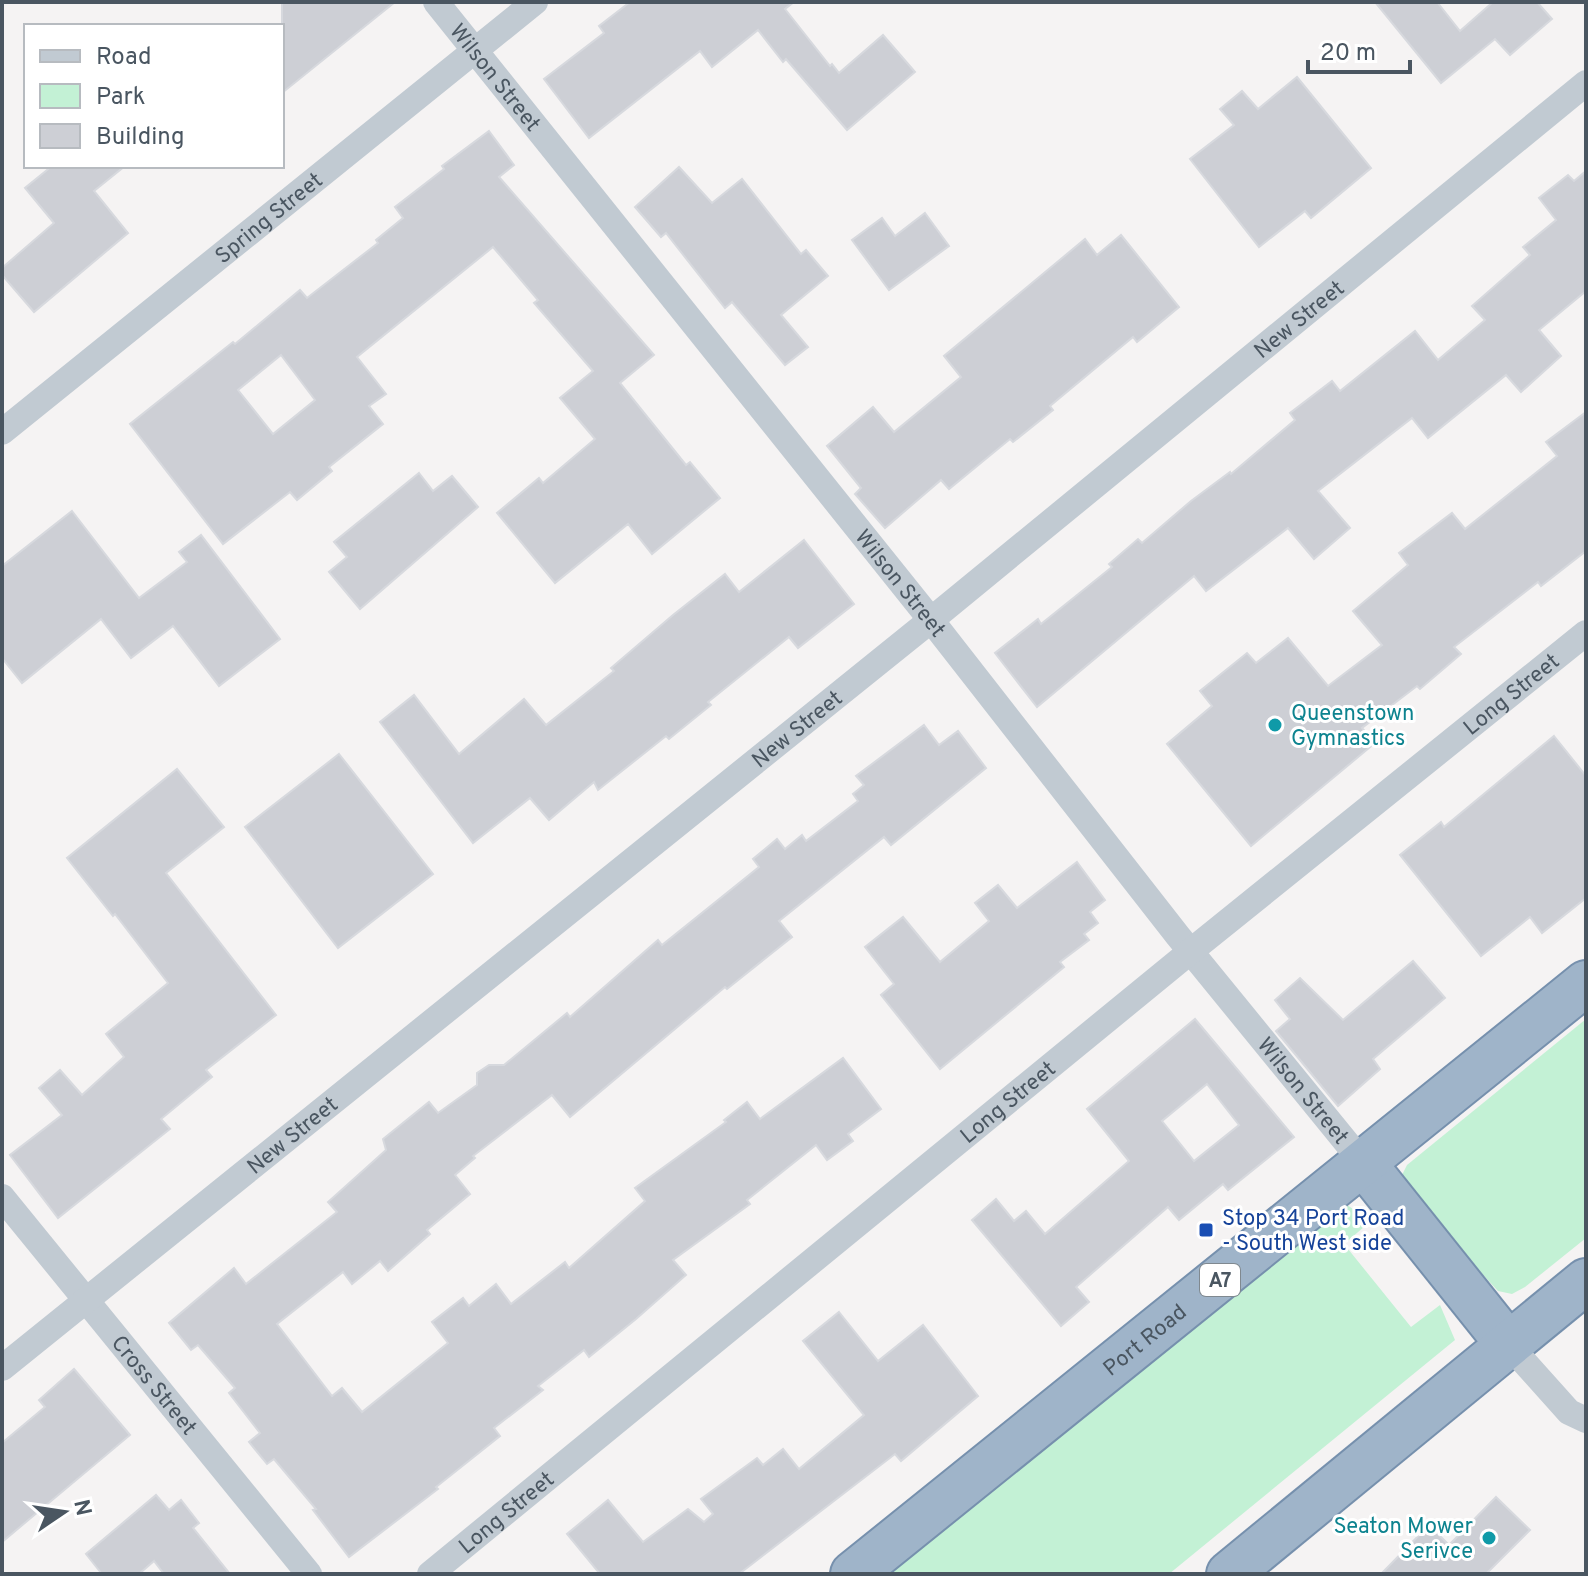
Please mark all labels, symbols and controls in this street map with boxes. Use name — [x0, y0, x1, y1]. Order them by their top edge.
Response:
street label: Wilson Street — [443, 19, 545, 138]
legend — [24, 24, 284, 168]
scale bar — [1308, 24, 1410, 74]
text: 20 m — [1320, 39, 1376, 69]
text: Road — [96, 43, 152, 73]
text: Park — [96, 83, 146, 113]
text: Building — [96, 123, 185, 153]
street label: Spring Street — [211, 168, 329, 271]
street label: New Street — [1250, 276, 1351, 366]
street label: Wilson Street — [848, 525, 950, 644]
street label: Long Street — [1459, 649, 1566, 742]
street label: New Street — [747, 686, 849, 775]
place label: Queenstown Gymnastics — [1291, 701, 1414, 753]
marker: Queenstown Gymnastics — [1266, 716, 1284, 734]
street label: Wilson Street — [1250, 1033, 1354, 1151]
street label: Long Street — [956, 1056, 1062, 1150]
street label: New Street — [242, 1092, 344, 1181]
place label: Stop 34 Port Road - South West side — [1222, 1206, 1404, 1258]
marker: Stop 34 Port Road - South West side — [1197, 1221, 1215, 1239]
road number: A7 — [1200, 1264, 1240, 1296]
street label: Port Road — [1099, 1299, 1193, 1383]
street label: Cross Street — [104, 1331, 201, 1442]
street label: Long Street — [454, 1467, 561, 1561]
north arrow — [24, 1472, 104, 1552]
text: N — [66, 1497, 96, 1519]
place label: Seaton Mower Serivce — [1334, 1514, 1473, 1566]
marker: Seaton Mower Serivce — [1480, 1529, 1498, 1547]

